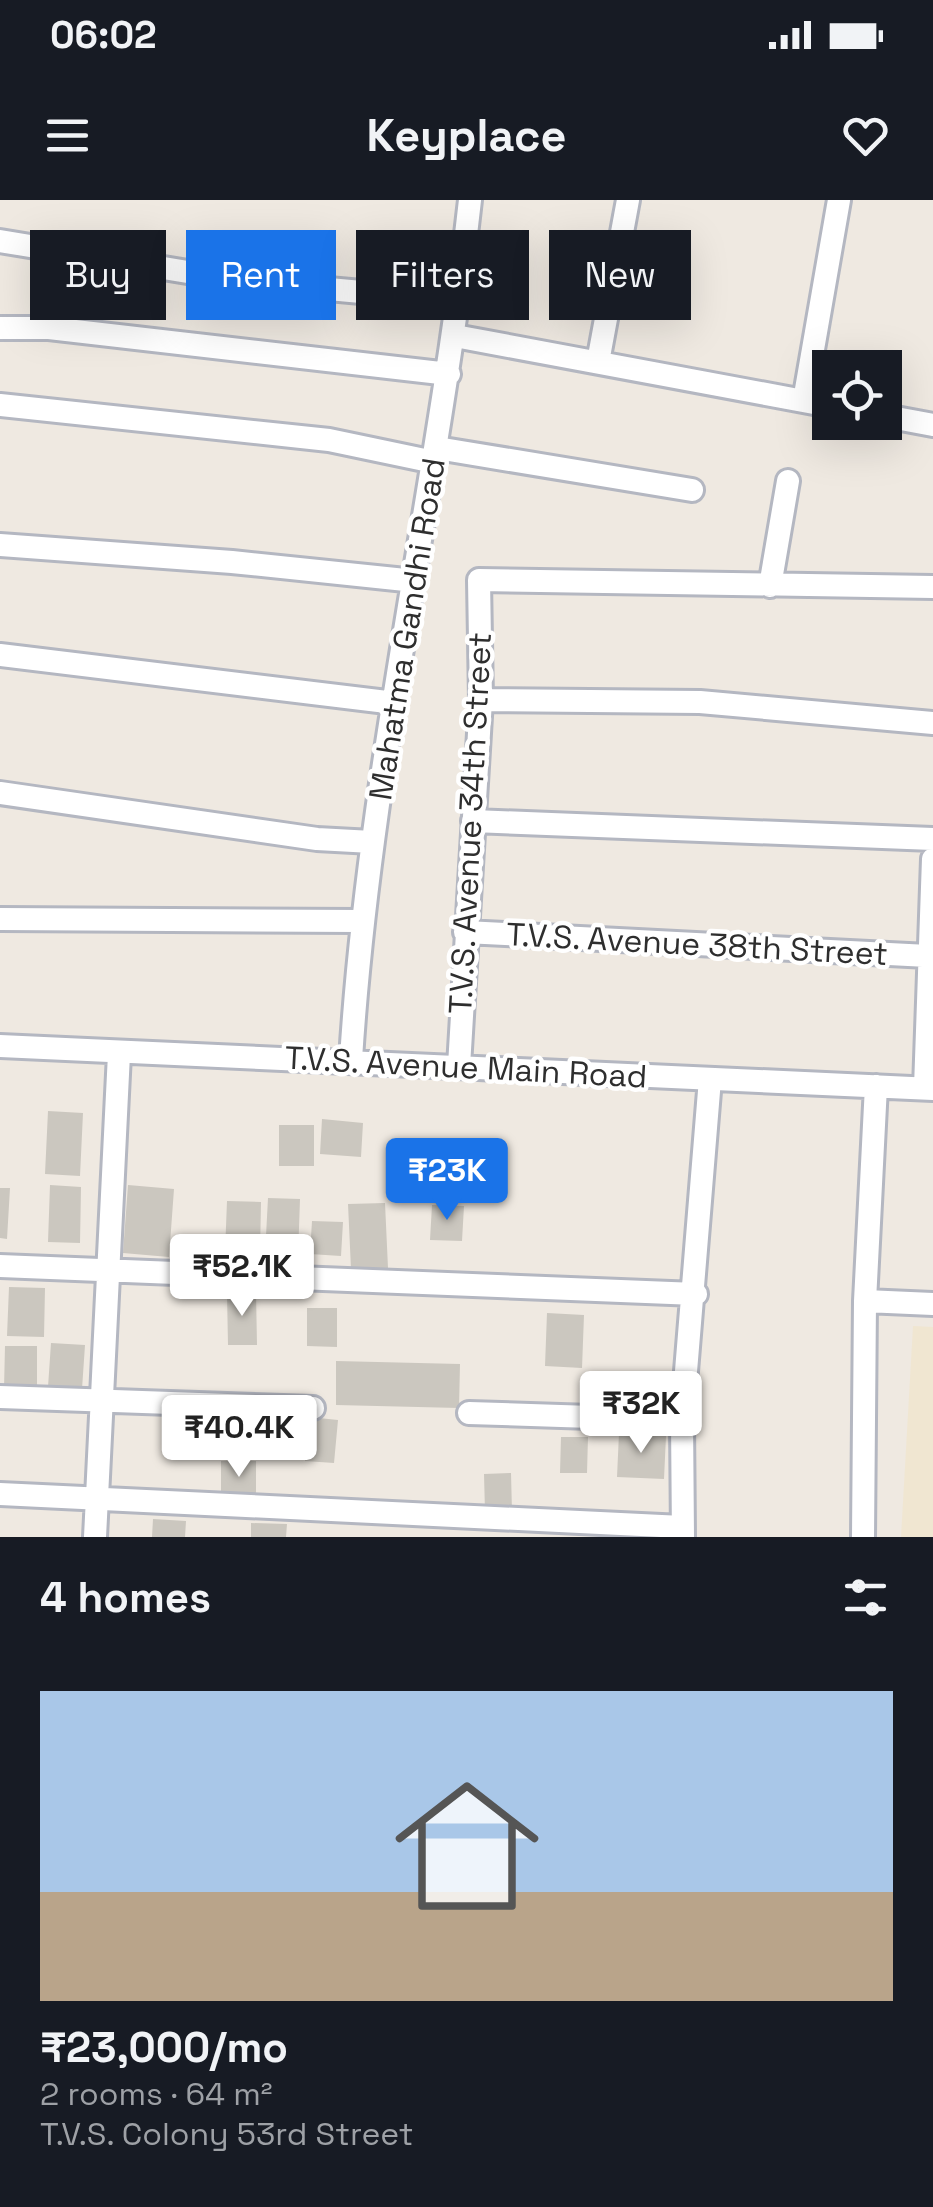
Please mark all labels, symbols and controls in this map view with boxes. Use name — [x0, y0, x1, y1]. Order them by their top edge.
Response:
text: 06:02 — [50, 11, 157, 59]
text: Keyplace — [367, 107, 566, 164]
icon: menu — [40, 108, 95, 163]
icon: heart — [838, 108, 893, 163]
chip: Buy — [30, 230, 166, 320]
chip: Rent — [186, 230, 336, 320]
chip: Filters — [356, 230, 529, 320]
chip: New — [549, 230, 691, 320]
map controls — [812, 350, 902, 440]
button: locate — [812, 350, 902, 440]
street label: Mahatma Gandhi Road — [360, 455, 454, 803]
street label: T.V.S. Avenue 34th Street — [440, 631, 500, 1015]
street label: T.V.S. Avenue 38th Street — [505, 914, 889, 974]
street label: T.V.S. Avenue Main Road — [284, 1038, 648, 1096]
pin: ₹23K — [388, 1138, 506, 1223]
text: ₹23K — [408, 1150, 486, 1190]
pin: ₹52.1K — [161, 1234, 323, 1319]
text: ₹52.1K — [192, 1246, 292, 1286]
pin: ₹32K — [582, 1371, 700, 1456]
text: ₹32K — [602, 1383, 680, 1423]
pin: ₹40.4K — [158, 1395, 320, 1480]
text: ₹40.4K — [184, 1407, 294, 1447]
icon: filters — [838, 1570, 893, 1625]
text: 4 homes — [40, 1571, 211, 1624]
icon: home — [377, 1756, 557, 1936]
text: ₹23,000/mo — [40, 2021, 288, 2074]
text: 2 rooms · 64 m² — [40, 2074, 272, 2114]
text: T.V.S. Colony 53rd Street — [40, 2114, 413, 2154]

